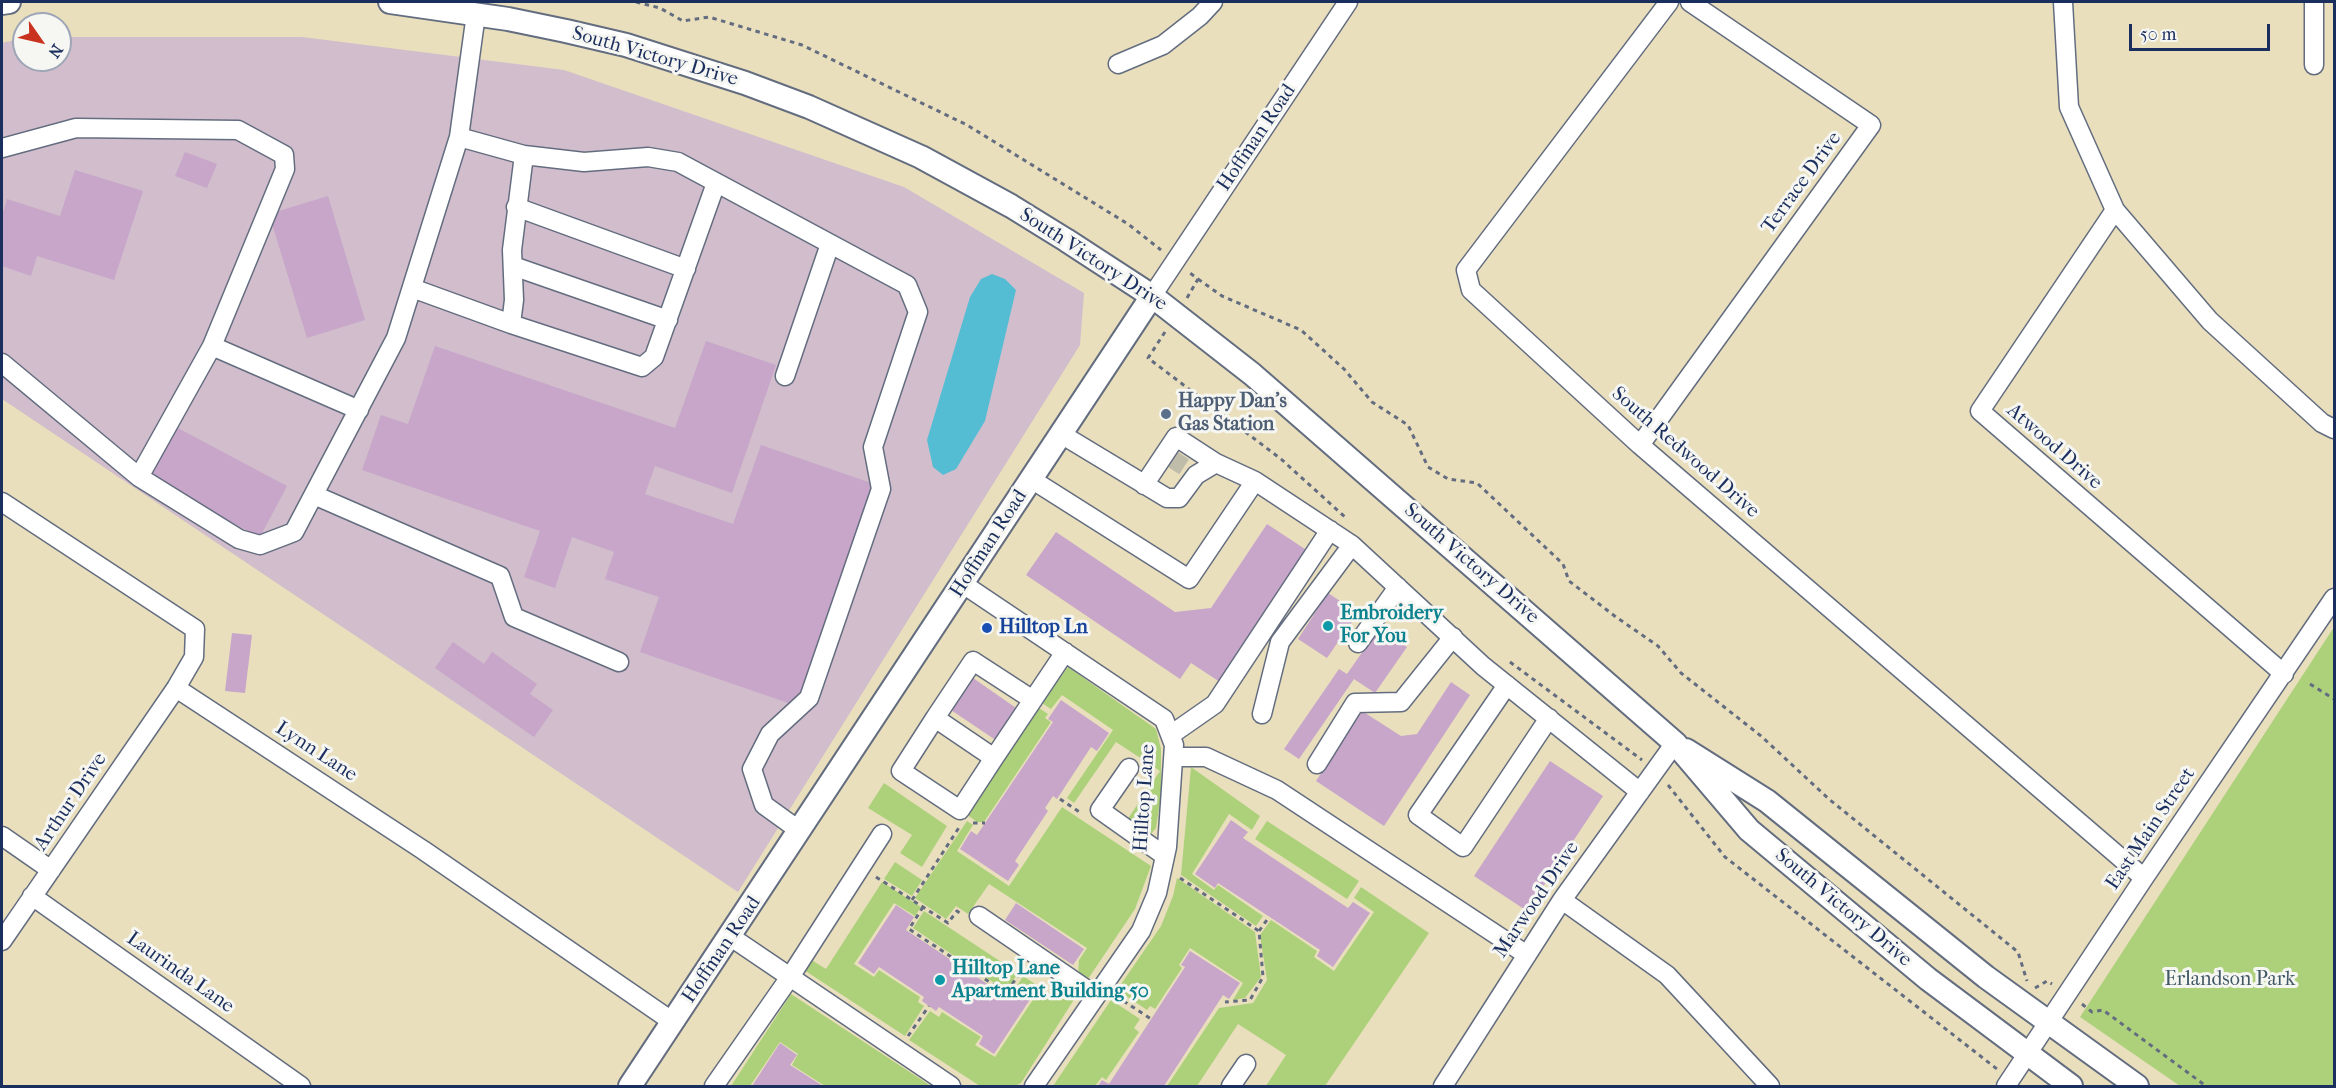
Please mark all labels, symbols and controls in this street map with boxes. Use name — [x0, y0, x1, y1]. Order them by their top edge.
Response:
north arrow — [12, 12, 72, 72]
scale bar — [2132, 12, 2273, 50]
street label: South Victory Drive — [569, 22, 741, 92]
text: 50 m — [2140, 24, 2176, 45]
text: N — [44, 41, 67, 62]
street label: Hoffman Road — [1212, 80, 1302, 196]
street label: Terrace Drive — [1757, 127, 1847, 239]
street label: South Victory Drive — [1015, 203, 1171, 317]
street label: South Redwood Drive — [1606, 382, 1764, 524]
place label: Happy Dan's Gas Station — [1178, 390, 1287, 437]
street label: Atwood Drive — [2001, 399, 2107, 495]
marker: Happy Dan's Gas Station — [1159, 407, 1173, 421]
street label: Hoffman Road — [945, 486, 1033, 602]
street label: South Victory Drive — [1399, 499, 1543, 629]
place label: Embroidery For You — [1340, 602, 1443, 649]
place label: Hilltop Ln — [999, 616, 1088, 640]
marker: Embroidery For You — [1321, 619, 1335, 633]
marker: Hilltop Ln — [980, 621, 994, 635]
street label: Lynn Lane — [271, 717, 361, 787]
street label: Hilltop Lane — [1129, 743, 1161, 853]
street label: Arthur Drive — [30, 749, 112, 855]
street label: East Main Street — [2101, 763, 2201, 895]
street label: Marwood Drive — [1489, 837, 1585, 963]
street label: South Victory Drive — [1770, 844, 1916, 972]
street label: Hoffman Road — [677, 892, 767, 1008]
street label: Laurinda Lane — [122, 927, 238, 1019]
place label: Hilltop Lane Apartment Building 50 — [952, 957, 1149, 1004]
park label: Erlandson Park — [2165, 968, 2295, 992]
marker: Hilltop Lane Apartment Building 50 — [933, 973, 947, 987]

